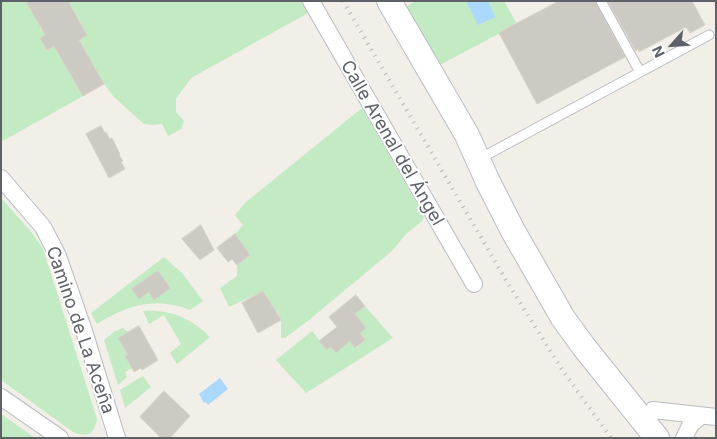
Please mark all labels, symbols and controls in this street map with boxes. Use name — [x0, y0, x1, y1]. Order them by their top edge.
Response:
north arrow — [647, 20, 697, 70]
text: N — [648, 43, 668, 60]
street label: Calle Arenal del Ángel — [336, 57, 448, 229]
street label: Camino de La Aceña — [41, 243, 119, 417]

